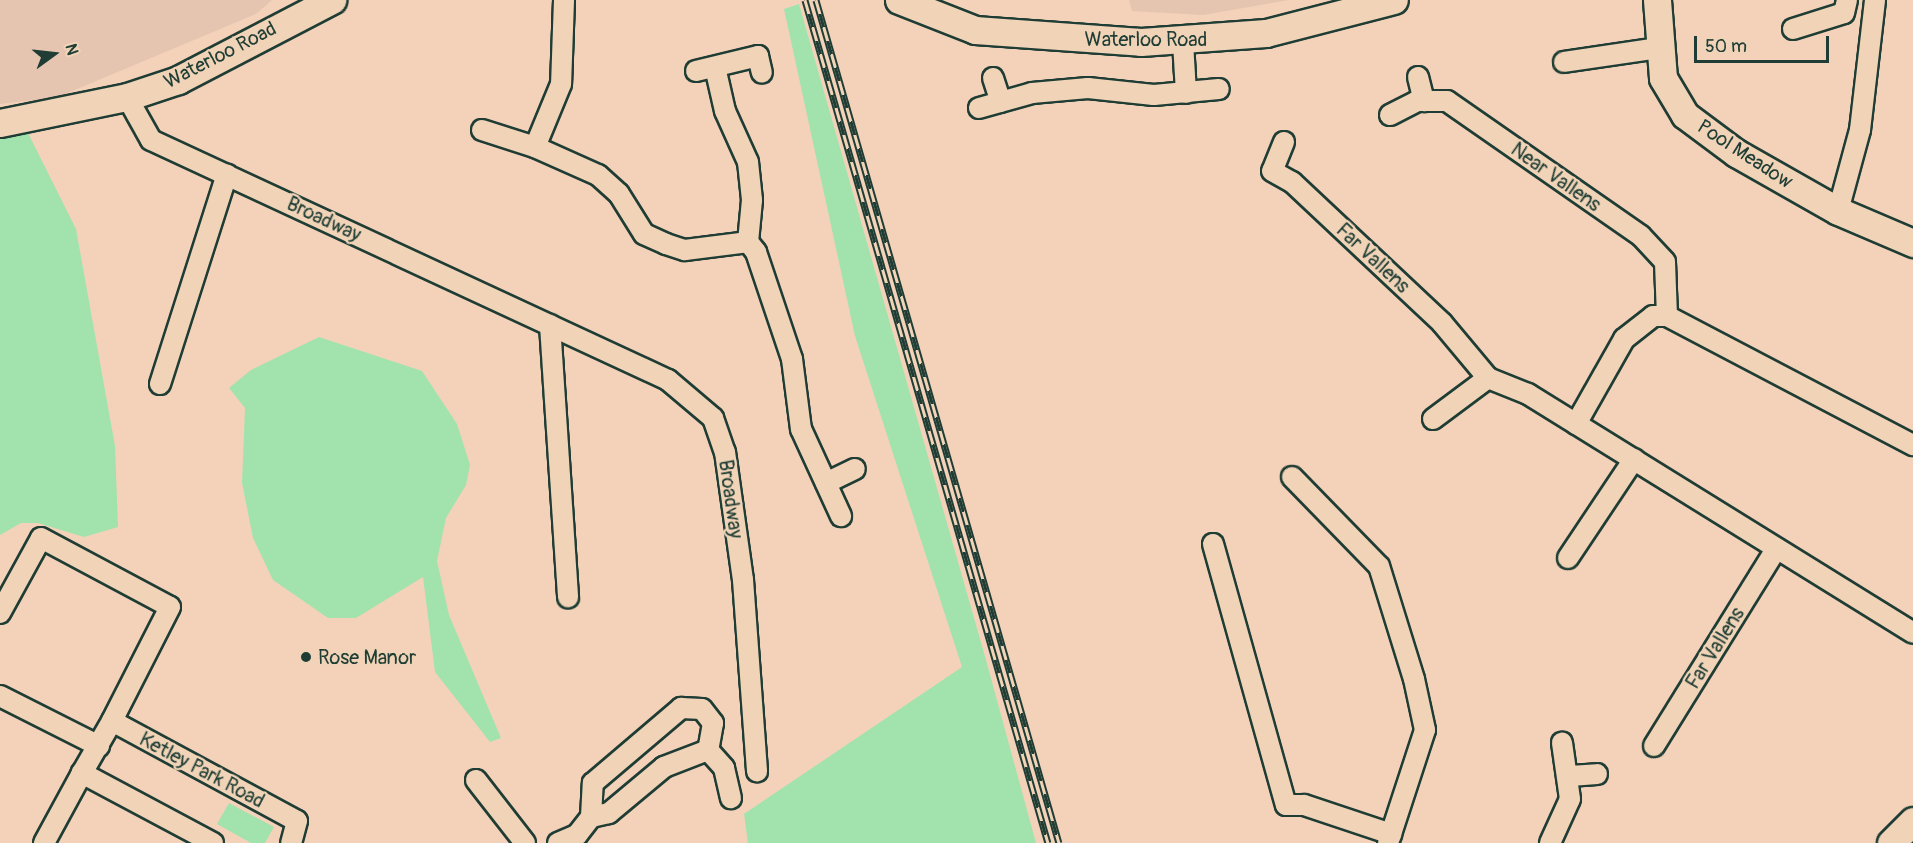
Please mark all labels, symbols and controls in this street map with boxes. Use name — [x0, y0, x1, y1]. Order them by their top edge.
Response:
street label: Waterloo Road — [160, 16, 280, 94]
north arrow — [24, 24, 84, 84]
scale bar — [1697, 24, 1832, 62]
street label: Waterloo Road — [1085, 27, 1207, 51]
text: 50 m — [1705, 35, 1747, 58]
text: N — [60, 42, 82, 57]
street label: Pool Meadow — [1693, 114, 1797, 194]
street label: Near Vallens — [1506, 137, 1606, 217]
street label: Broadway — [283, 191, 365, 247]
street label: Far Vallens — [1331, 218, 1415, 298]
street label: Broadway — [714, 458, 748, 540]
street label: Far Vallens — [1681, 603, 1749, 693]
place label: Rose Manor — [318, 645, 416, 669]
marker: Rose Manor — [299, 650, 313, 664]
street label: Ketley Park Road — [135, 727, 269, 813]

